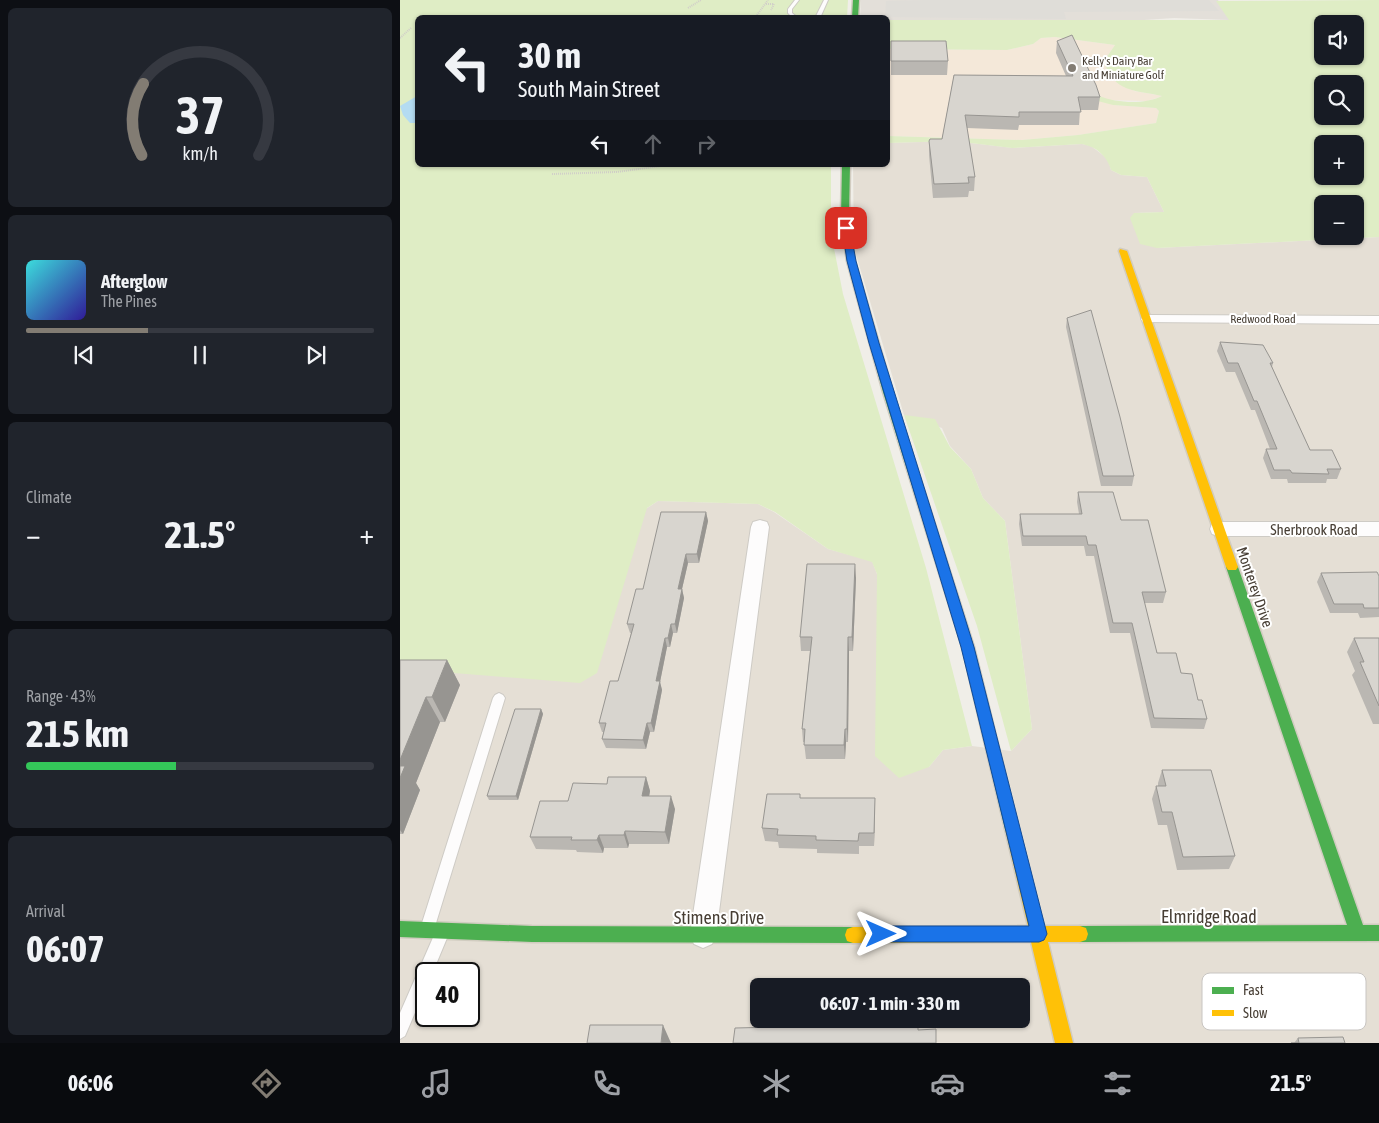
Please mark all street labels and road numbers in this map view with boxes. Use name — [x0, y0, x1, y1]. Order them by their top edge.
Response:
street label: Redwood Road — [1230, 312, 1296, 326]
street label: Sherbrook Road — [1270, 521, 1358, 538]
street label: Monterey Drive — [1233, 545, 1277, 630]
street label: Elmridge Road — [1161, 906, 1257, 927]
street label: Stimens Drive — [674, 907, 764, 928]

